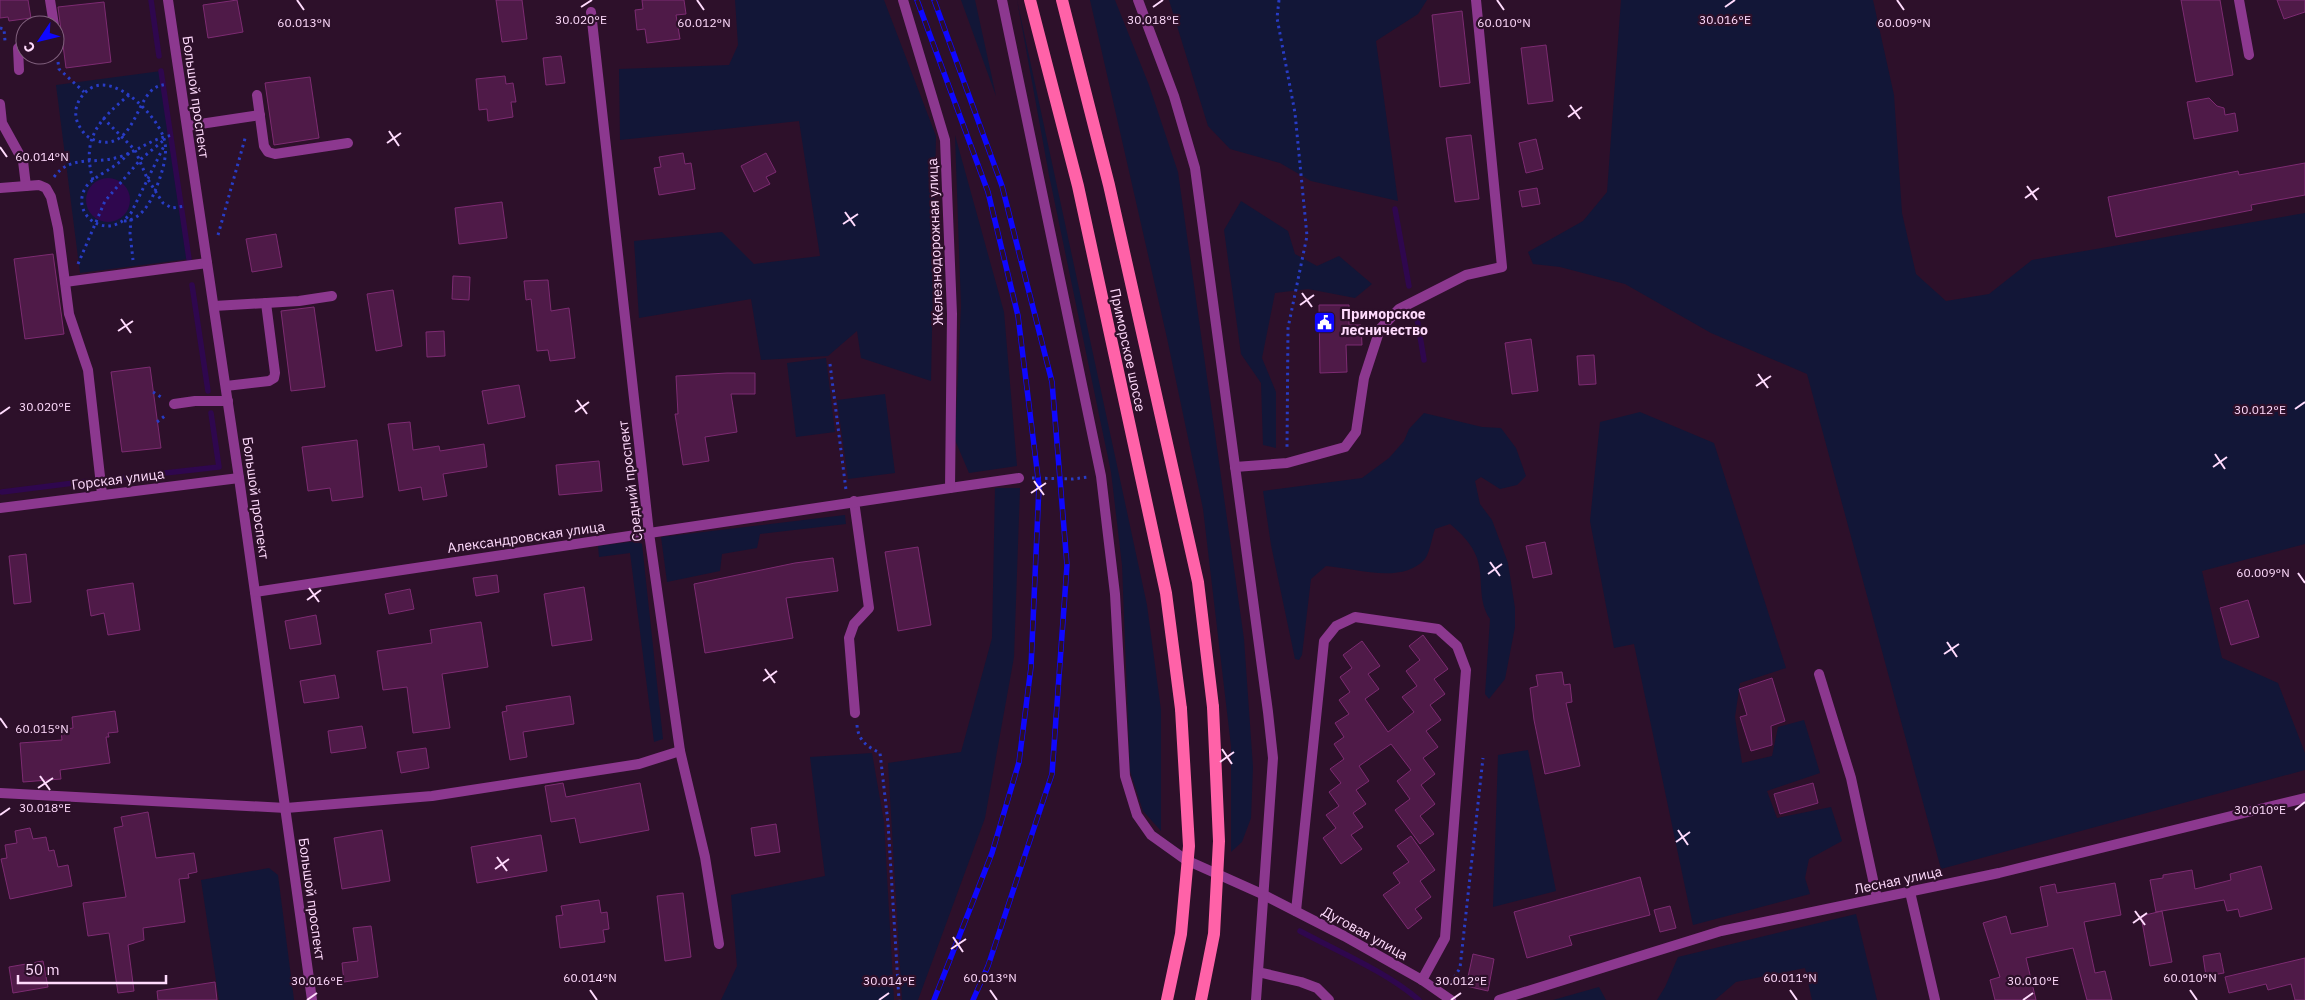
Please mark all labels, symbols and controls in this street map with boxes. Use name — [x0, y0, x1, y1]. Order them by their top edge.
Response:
text: 30.020°E — [555, 12, 607, 27]
text: 30.018°E — [1127, 12, 1179, 27]
text: 30.016°E — [1699, 12, 1751, 27]
north arrow — [15, 15, 65, 65]
text: 60.013°N — [277, 15, 331, 30]
text: 60.012°N — [677, 15, 731, 30]
text: 60.010°N — [1477, 15, 1531, 30]
text: 60.009°N — [1877, 15, 1931, 30]
street label: Большой проспект — [178, 35, 214, 160]
text: С — [19, 39, 39, 56]
text: 60.014°N — [15, 149, 69, 164]
street label: Железнодорожная улица — [923, 157, 947, 326]
street label: Приморское шоссе — [1106, 287, 1150, 414]
place label: Приморское лесничество — [1341, 305, 1428, 339]
public building icon: Приморское лесничество — [1313, 310, 1337, 334]
text: 30.020°E — [19, 399, 71, 414]
text: 30.012°E — [2234, 402, 2286, 417]
street label: Средний проспект — [614, 419, 646, 543]
street label: Большой проспект — [238, 436, 274, 561]
street label: Горская улица — [71, 464, 166, 494]
street label: Александровская улица — [446, 517, 606, 557]
text: 60.009°N — [2236, 565, 2290, 580]
text: 60.015°N — [15, 721, 69, 736]
text: 30.018°E — [19, 800, 71, 815]
text: 30.010°E — [2234, 802, 2286, 817]
street label: Большой проспект — [294, 837, 330, 962]
street label: Лесная улица — [1852, 862, 1944, 898]
street label: Дуговая улица — [1319, 902, 1412, 964]
scale bar — [18, 952, 165, 984]
text: 50 m — [25, 960, 60, 979]
text: 60.014°N — [563, 970, 617, 985]
text: 60.013°N — [963, 970, 1017, 985]
text: 60.011°N — [1763, 970, 1817, 985]
text: 60.010°N — [2163, 970, 2217, 985]
text: 30.016°E — [291, 973, 343, 988]
text: 30.014°E — [863, 973, 915, 988]
text: 30.012°E — [1435, 973, 1487, 988]
text: 30.010°E — [2007, 973, 2059, 988]

